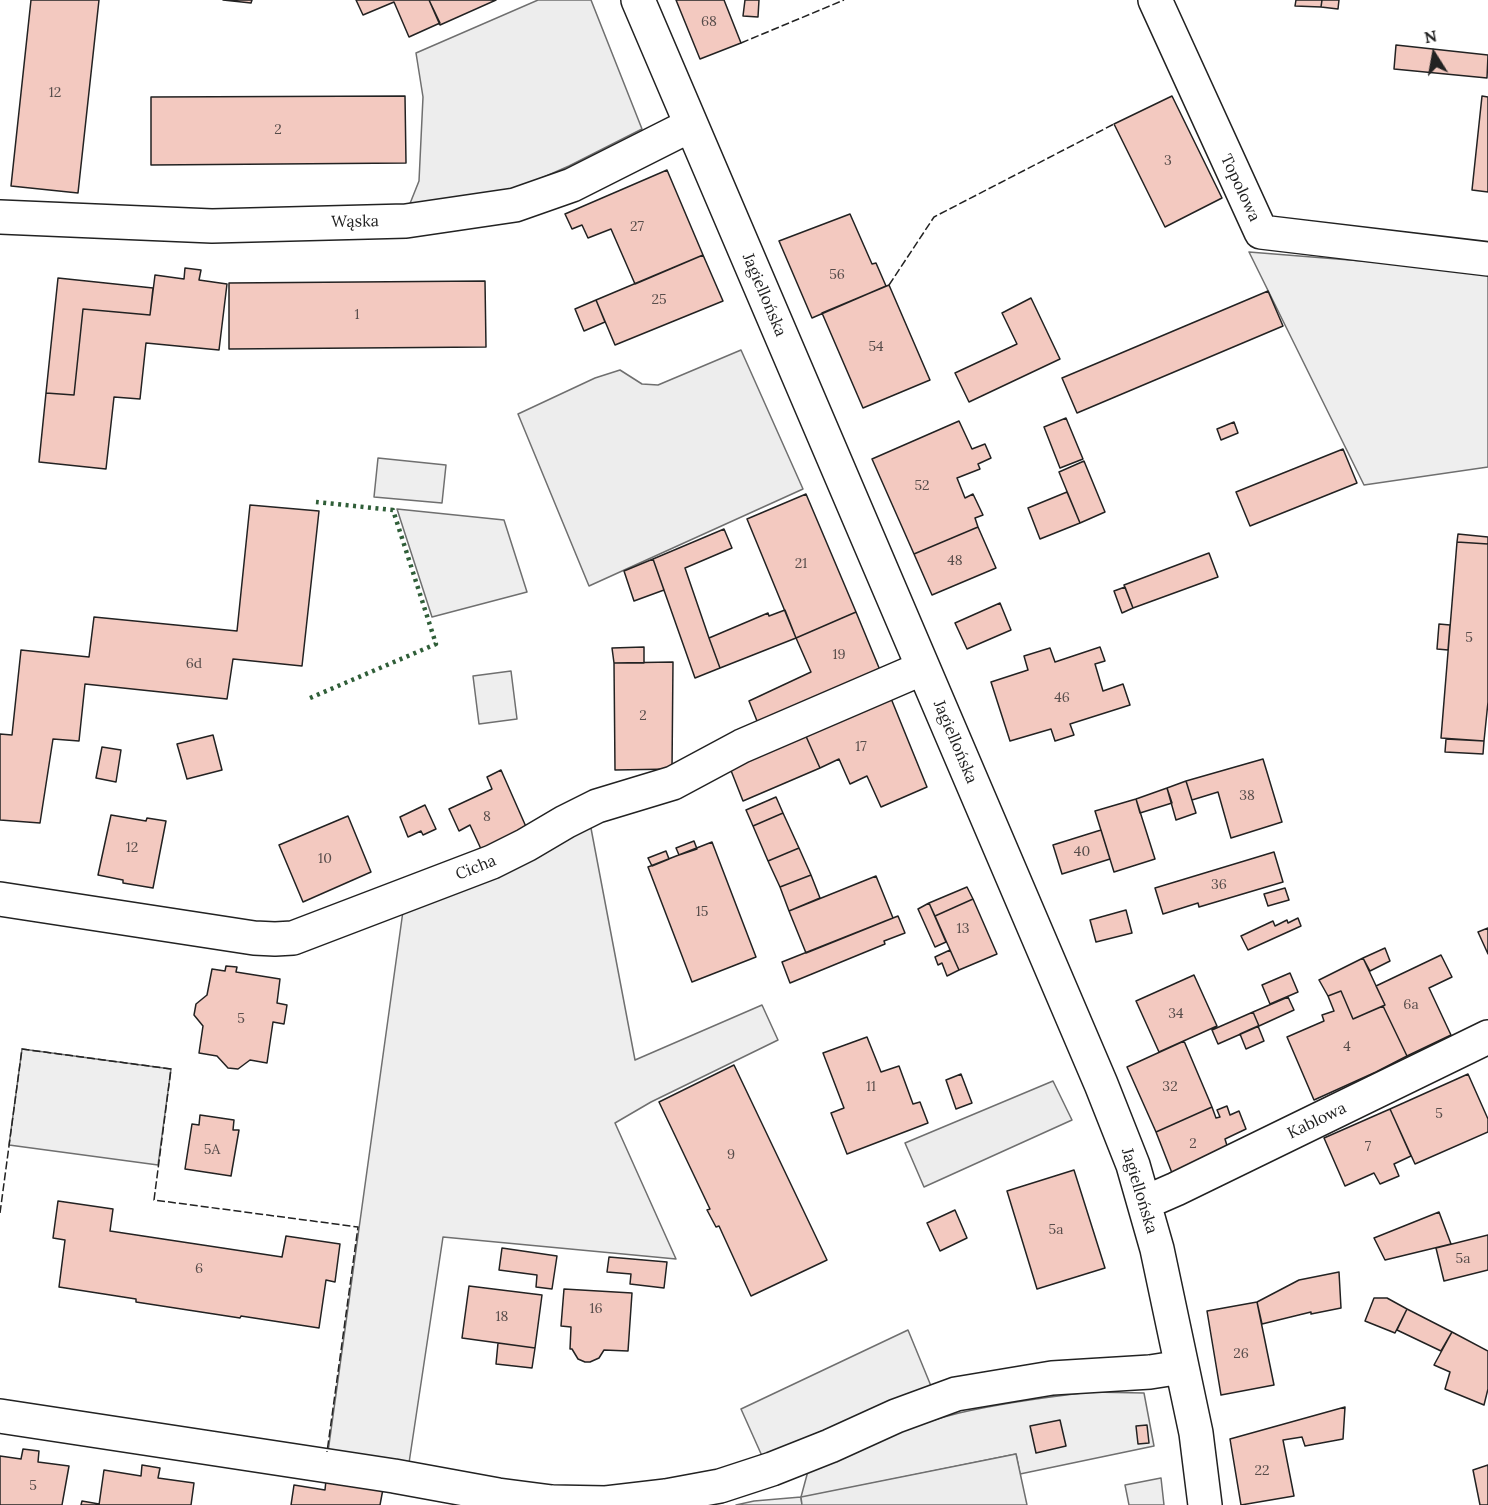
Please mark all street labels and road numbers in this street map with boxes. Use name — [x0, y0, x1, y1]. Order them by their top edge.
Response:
street label: Topolowa — [1216, 151, 1264, 225]
street label: Wąska — [331, 212, 379, 232]
street label: Jagiellońska — [738, 251, 790, 339]
street label: Jagiellońska — [929, 698, 981, 786]
street label: Cicha — [453, 851, 499, 885]
street label: Kablowa — [1284, 1099, 1350, 1143]
street label: Jagiellońska — [1117, 1146, 1161, 1236]

